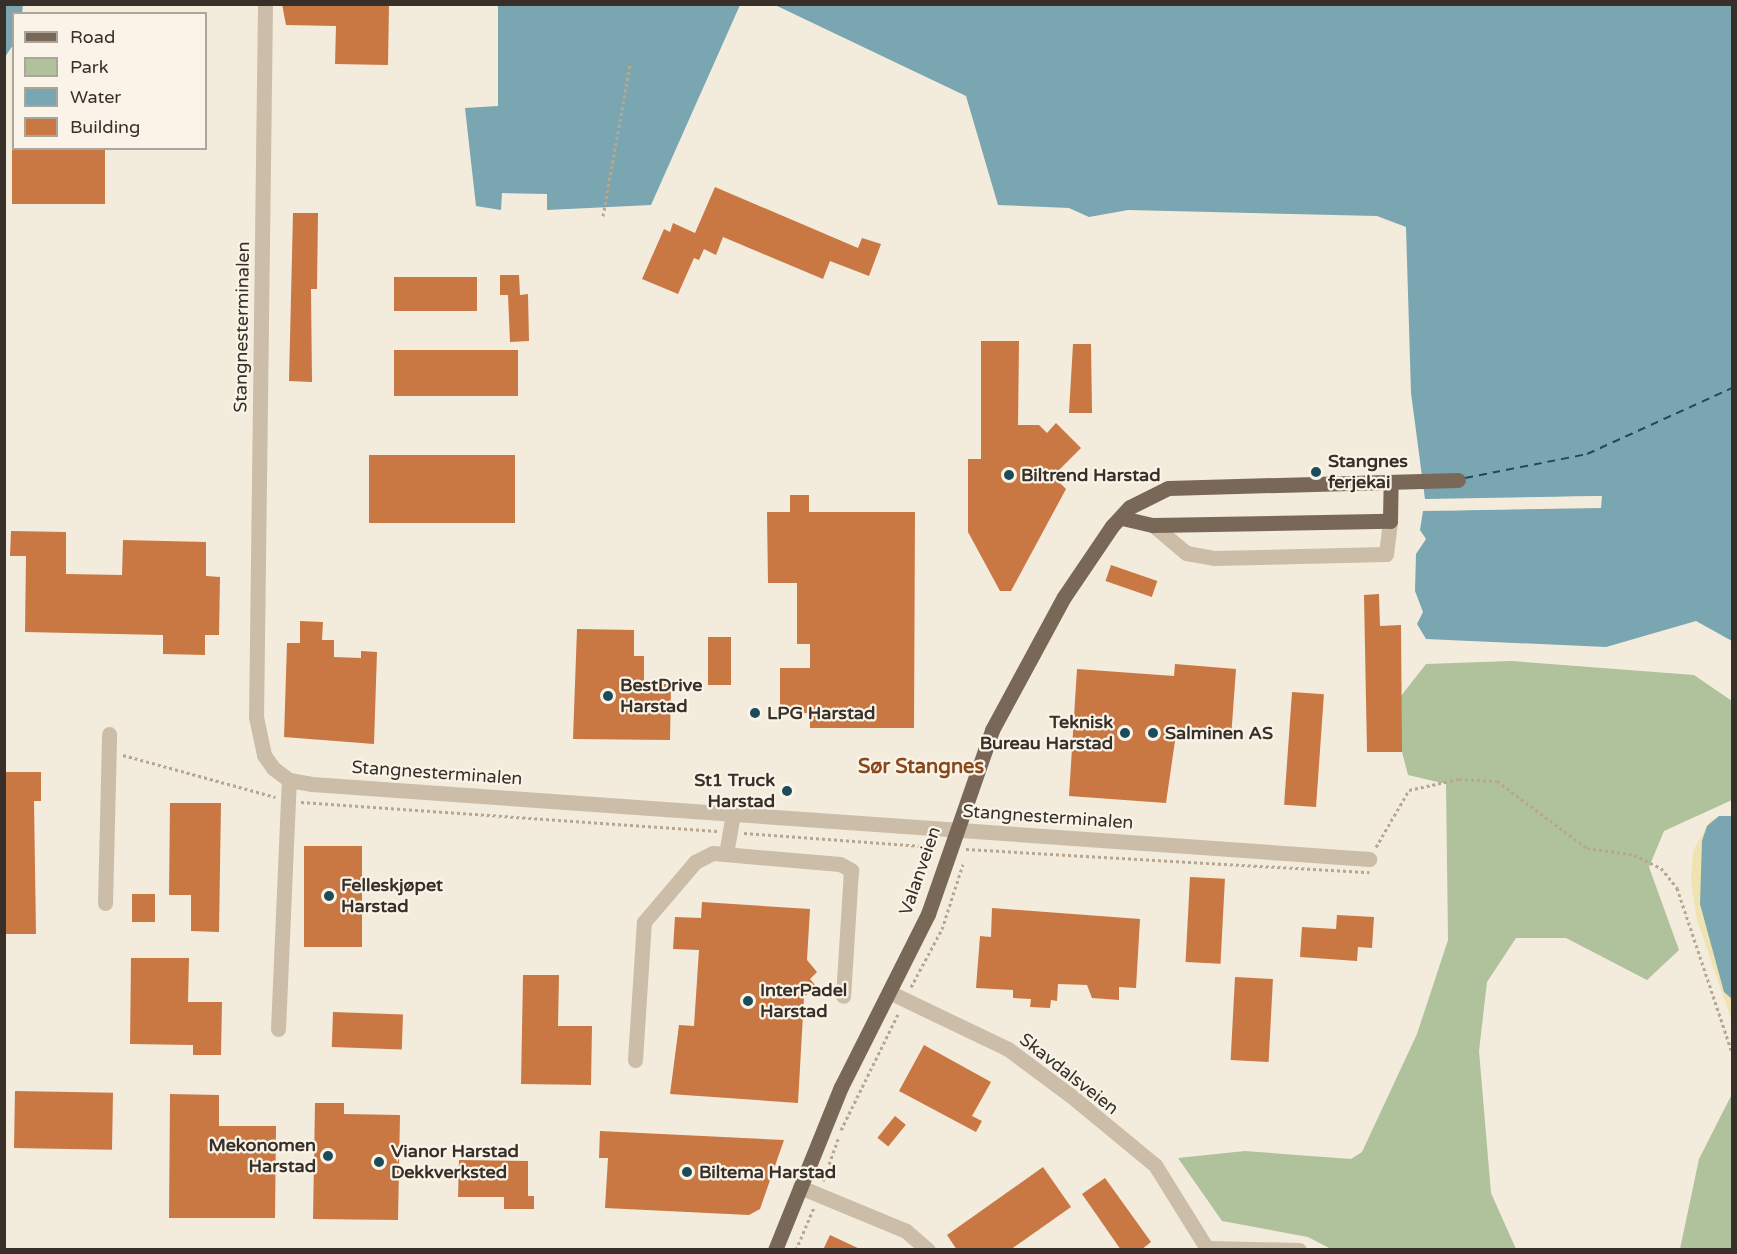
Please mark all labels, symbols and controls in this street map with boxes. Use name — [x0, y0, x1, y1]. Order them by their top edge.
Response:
legend — [12, 12, 207, 150]
text: Road — [70, 26, 115, 48]
text: Park — [70, 56, 108, 78]
text: Water — [70, 86, 121, 108]
text: Building — [70, 116, 140, 138]
street label: Stangnesterminalen — [230, 241, 254, 413]
place label: Stangnes ferjekai — [1328, 451, 1408, 494]
place label: Biltrend Harstad — [1021, 464, 1160, 486]
marker: Stangnes ferjekai — [1309, 465, 1323, 479]
marker: Biltrend Harstad — [1002, 468, 1016, 482]
place label: BestDrive Harstad — [620, 675, 702, 718]
marker: BestDrive Harstad — [601, 689, 615, 703]
place label: LPG Harstad — [767, 702, 875, 724]
marker: LPG Harstad — [748, 706, 762, 720]
place label: Teknisk Bureau Harstad — [980, 712, 1113, 754]
place label: Salminen AS — [1165, 722, 1273, 744]
marker: Teknisk Bureau Harstad — [1118, 726, 1132, 740]
marker: Salminen AS — [1146, 726, 1160, 740]
district label: Sør Stangnes — [858, 755, 984, 779]
street label: Stangnesterminalen — [351, 756, 523, 790]
place label: St1 Truck Harstad — [694, 770, 775, 812]
marker: St1 Truck Harstad — [780, 784, 794, 798]
street label: Stangnesterminalen — [962, 800, 1134, 834]
street label: Valanveien — [895, 824, 945, 918]
place label: Felleskjøpet Harstad — [341, 875, 443, 918]
marker: Felleskjøpet Harstad — [322, 889, 336, 903]
place label: InterPadel Harstad — [760, 980, 847, 1022]
marker: InterPadel Harstad — [741, 994, 755, 1008]
street label: Skavdalsveien — [1015, 1029, 1123, 1119]
place label: Mekonomen Harstad — [209, 1135, 316, 1178]
place label: Vianor Harstad Dekkverksted — [391, 1141, 519, 1184]
marker: Mekonomen Harstad — [321, 1149, 335, 1163]
marker: Vianor Harstad Dekkverksted — [372, 1155, 386, 1169]
place label: Biltema Harstad — [699, 1161, 836, 1183]
marker: Biltema Harstad — [680, 1165, 694, 1179]

